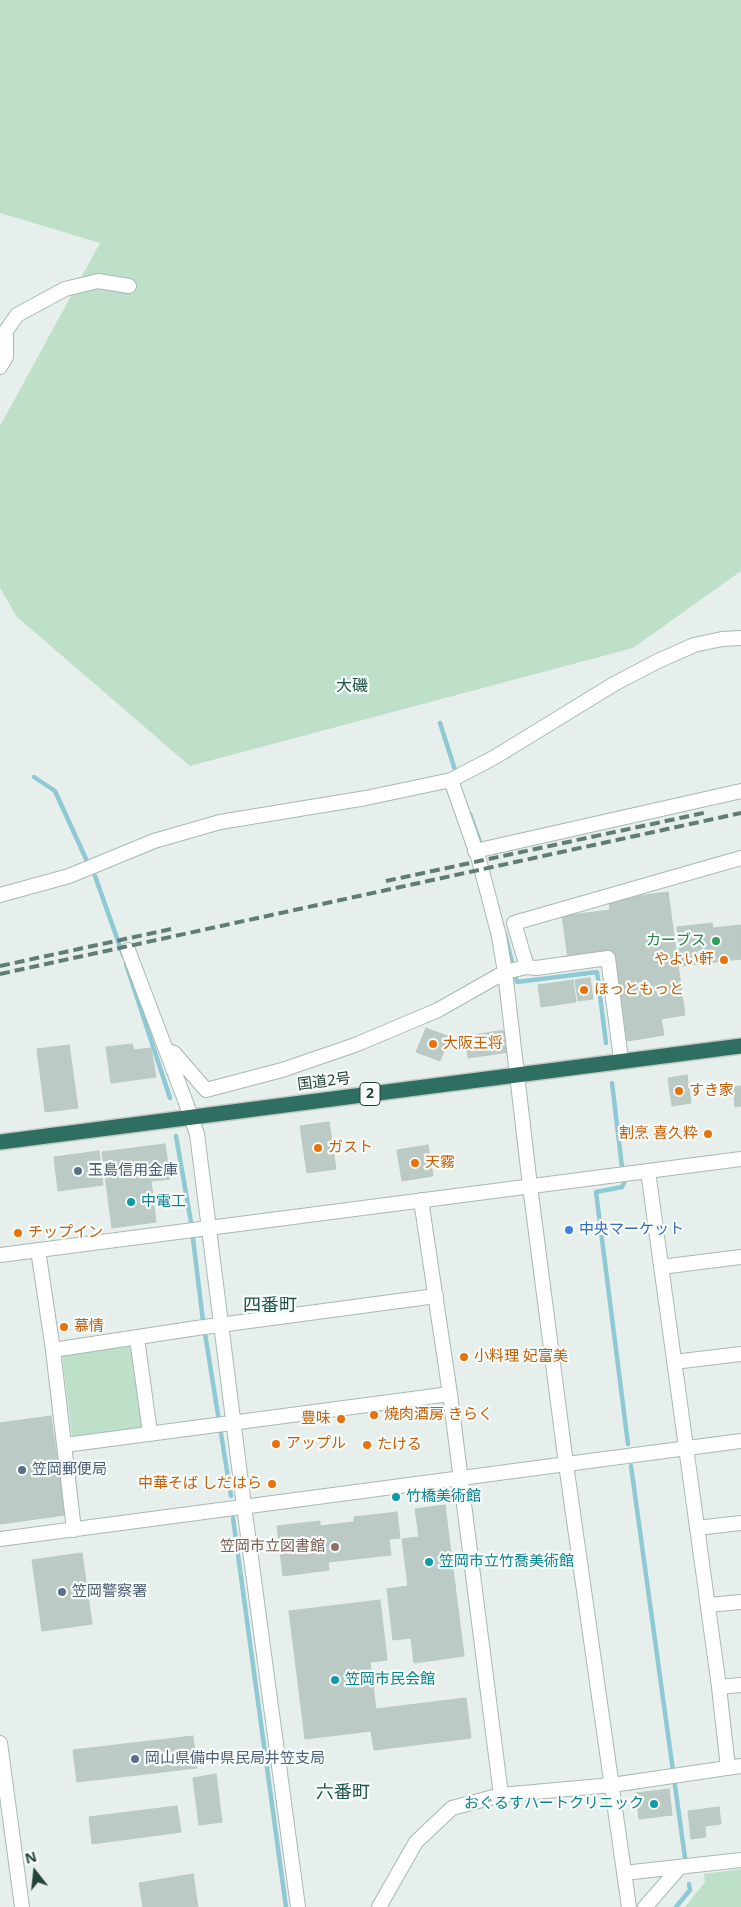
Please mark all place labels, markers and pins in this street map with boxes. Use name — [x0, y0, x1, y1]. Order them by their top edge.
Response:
place label: カーブス — [646, 932, 706, 950]
marker: カーブス — [710, 935, 722, 947]
place label: やよい軒 — [654, 951, 714, 969]
marker: やよい軒 — [718, 954, 730, 966]
place label: ほっともっと — [594, 981, 684, 999]
marker: ほっともっと — [578, 984, 590, 996]
place label: 大阪王将 — [443, 1035, 503, 1053]
marker: 大阪王将 — [427, 1038, 439, 1050]
place label: すき家 — [689, 1082, 734, 1100]
marker: すき家 — [673, 1085, 685, 1097]
place label: 割烹 喜久粋 — [619, 1125, 698, 1143]
marker: 割烹 喜久粋 — [702, 1128, 714, 1140]
place label: ガスト — [328, 1139, 373, 1157]
marker: ガスト — [312, 1142, 324, 1154]
place label: 天霧 — [425, 1154, 455, 1172]
marker: 天霧 — [409, 1157, 421, 1169]
place label: 玉島信用金庫 — [88, 1162, 178, 1180]
marker: 玉島信用金庫 — [72, 1165, 84, 1177]
place label: 中電工 — [141, 1193, 186, 1211]
marker: 中電工 — [125, 1196, 137, 1208]
place label: 中央マーケット — [579, 1221, 684, 1239]
place label: チップイン — [28, 1224, 103, 1242]
marker: 中央マーケット — [563, 1224, 575, 1236]
marker: チップイン — [12, 1227, 24, 1239]
place label: 慕情 — [74, 1318, 104, 1336]
marker: 慕情 — [58, 1321, 70, 1333]
place label: 小料理 妃富美 — [474, 1348, 568, 1366]
marker: 小料理 妃富美 — [458, 1351, 470, 1363]
place label: 焼肉酒房 きらく — [384, 1406, 493, 1424]
marker: 焼肉酒房 きらく — [368, 1409, 380, 1421]
place label: 豊味 — [301, 1410, 331, 1428]
marker: 豊味 — [335, 1413, 347, 1425]
place label: アップル — [286, 1435, 346, 1453]
place label: たける — [377, 1436, 422, 1454]
marker: アップル — [270, 1438, 282, 1450]
marker: たける — [361, 1439, 373, 1451]
place label: 笠岡郵便局 — [32, 1461, 107, 1479]
marker: 笠岡郵便局 — [16, 1464, 28, 1476]
place label: 中華そば しだはら — [138, 1475, 262, 1493]
marker: 中華そば しだはら — [266, 1478, 278, 1490]
place label: 竹橋美術館 — [406, 1488, 481, 1506]
marker: 竹橋美術館 — [390, 1491, 402, 1503]
place label: 笠岡市立図書館 — [220, 1538, 325, 1556]
marker: 笠岡市立図書館 — [329, 1541, 341, 1553]
place label: 笠岡市立竹喬美術館 — [439, 1553, 574, 1571]
marker: 笠岡市立竹喬美術館 — [423, 1556, 435, 1568]
place label: 笠岡警察署 — [72, 1583, 147, 1601]
marker: 笠岡警察署 — [56, 1586, 68, 1598]
place label: 笠岡市民会館 — [345, 1671, 435, 1689]
marker: 笠岡市民会館 — [329, 1674, 341, 1686]
place label: 岡山県備中県民局井笠支局 — [145, 1750, 325, 1768]
marker: 岡山県備中県民局井笠支局 — [129, 1753, 141, 1765]
place label: おぐるすハートクリニック — [464, 1795, 644, 1813]
marker: おぐるすハートクリニック — [648, 1798, 660, 1810]

